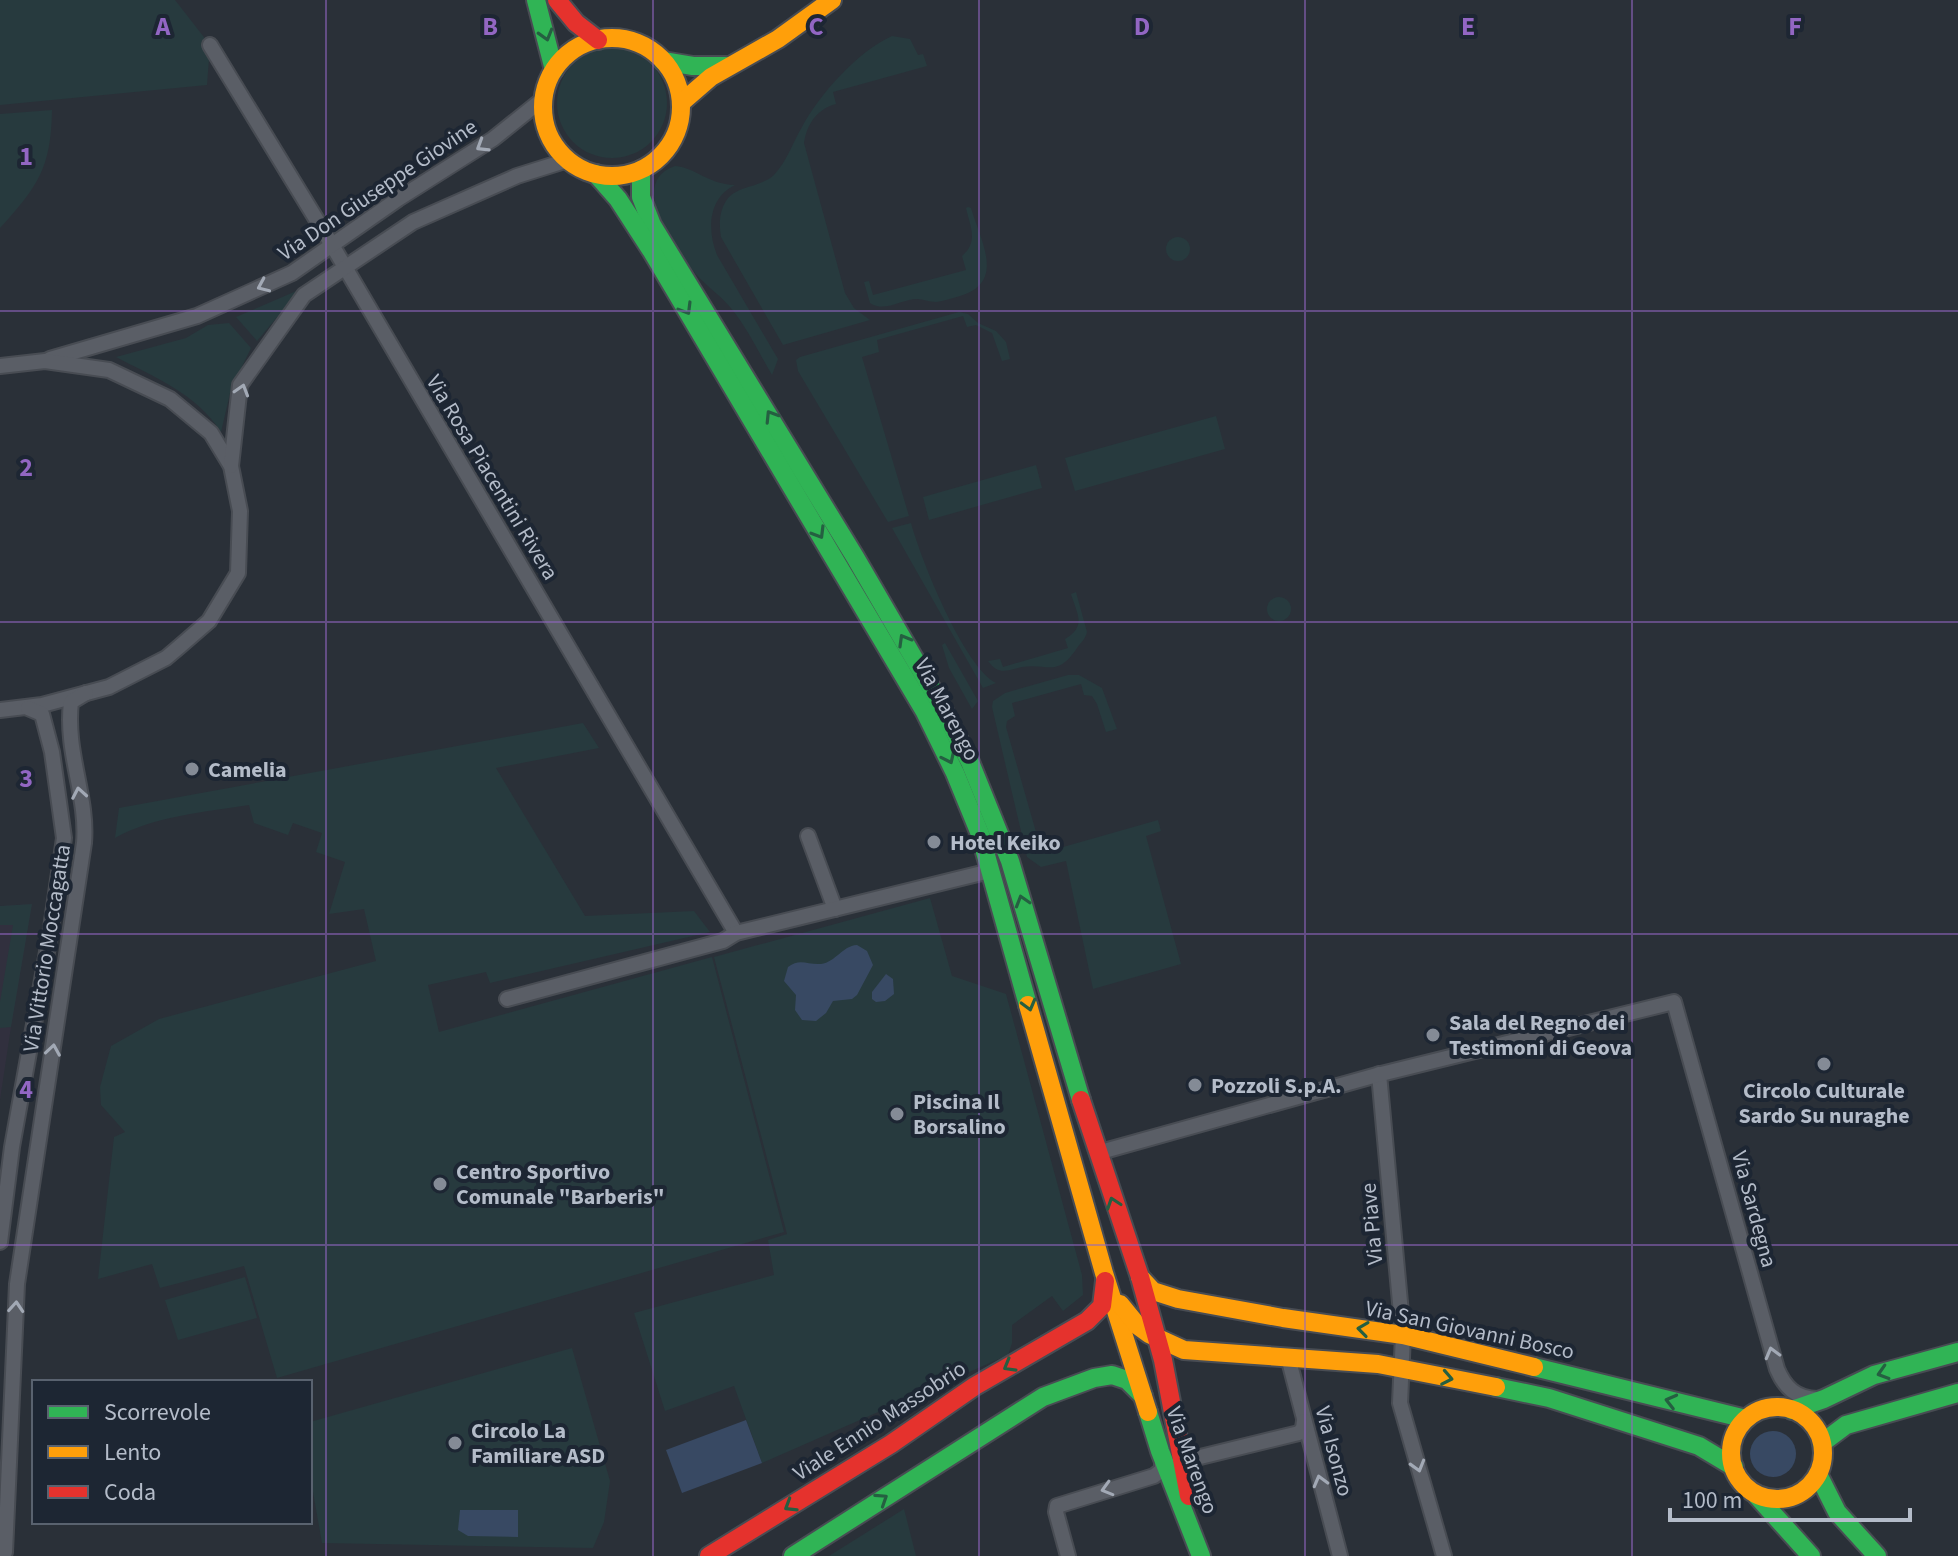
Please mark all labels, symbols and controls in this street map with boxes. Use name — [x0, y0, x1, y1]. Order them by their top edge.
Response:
text: A — [155, 8, 172, 45]
text: B — [482, 8, 498, 45]
text: C — [808, 8, 824, 45]
text: D — [1134, 8, 1150, 45]
text: E — [1461, 8, 1475, 45]
text: F — [1788, 8, 1802, 45]
one-way arrow — [537, 27, 553, 41]
street label: Via Don Giuseppe Giovine — [271, 111, 484, 269]
one-way arrow — [476, 137, 490, 152]
text: 1 — [19, 138, 33, 175]
one-way arrow — [257, 277, 272, 293]
one-way arrow — [676, 301, 692, 315]
street label: Via Rosa Piacentini Rivera — [418, 369, 566, 586]
one-way arrow — [233, 384, 249, 397]
one-way arrow — [766, 411, 781, 425]
text: 2 — [19, 449, 33, 486]
one-way arrow — [809, 524, 825, 539]
one-way arrow — [898, 634, 914, 649]
street label: Via Marengo — [907, 652, 988, 767]
one-way arrow — [939, 750, 955, 765]
place label: Camelia — [208, 754, 287, 786]
text: 3 — [19, 760, 33, 797]
marker: Camelia — [183, 760, 201, 778]
one-way arrow — [71, 786, 88, 799]
place label: Hotel Keiko — [950, 827, 1061, 859]
marker: Hotel Keiko — [925, 833, 943, 851]
street label: Via Vittorio Moccagatta — [15, 842, 79, 1054]
one-way arrow — [1015, 895, 1031, 908]
one-way arrow — [1020, 998, 1037, 1012]
place label: Sala del Regno dei Testimoni di Geova — [1449, 1007, 1632, 1064]
marker: Sala del Regno dei Testimoni di Geova — [1424, 1026, 1442, 1044]
one-way arrow — [43, 1043, 60, 1056]
marker: Circolo Culturale Sardo Su nuraghe — [1815, 1055, 1833, 1073]
place label: Pozzoli S.p.A. — [1211, 1070, 1342, 1102]
text: 4 — [19, 1071, 33, 1108]
place label: Circolo Culturale Sardo Su nuraghe — [1738, 1075, 1910, 1132]
marker: Pozzoli S.p.A. — [1186, 1076, 1204, 1094]
place label: Piscina Il Borsalino — [913, 1086, 1006, 1143]
marker: Piscina Il Borsalino — [888, 1105, 906, 1123]
street label: Via Sardegna — [1723, 1147, 1785, 1271]
place label: Centro Sportivo Comunale "Barberis" — [456, 1156, 665, 1213]
marker: Centro Sportivo Comunale "Barberis" — [431, 1175, 449, 1193]
street label: Via Piave — [1352, 1181, 1392, 1266]
one-way arrow — [1107, 1197, 1123, 1211]
street label: Via San Giovanni Bosco — [1362, 1292, 1577, 1368]
one-way arrow — [7, 1300, 24, 1313]
one-way arrow — [1356, 1321, 1370, 1338]
one-way arrow — [1765, 1347, 1782, 1361]
street label: Viale Ennio Massobrio — [787, 1353, 972, 1489]
one-way arrow — [1003, 1356, 1018, 1372]
one-way arrow — [1877, 1364, 1890, 1380]
one-way arrow — [1440, 1369, 1453, 1386]
legend — [32, 1380, 312, 1524]
one-way arrow — [1664, 1393, 1678, 1410]
text: Scorrevole — [104, 1395, 211, 1430]
street label: Via Marengo — [1158, 1402, 1226, 1519]
street label: Via Isonzo — [1307, 1403, 1361, 1500]
place label: Circolo La Familiare ASD — [471, 1415, 605, 1472]
marker: Circolo La Familiare ASD — [446, 1434, 464, 1452]
text: Lento — [104, 1435, 161, 1470]
one-way arrow — [1409, 1459, 1425, 1473]
scale bar — [1670, 1472, 1910, 1522]
one-way arrow — [1312, 1474, 1329, 1488]
text: Coda — [104, 1475, 156, 1510]
one-way arrow — [1101, 1480, 1115, 1496]
text: 100 m — [1682, 1483, 1742, 1518]
one-way arrow — [873, 1494, 888, 1509]
one-way arrow — [784, 1497, 799, 1512]

